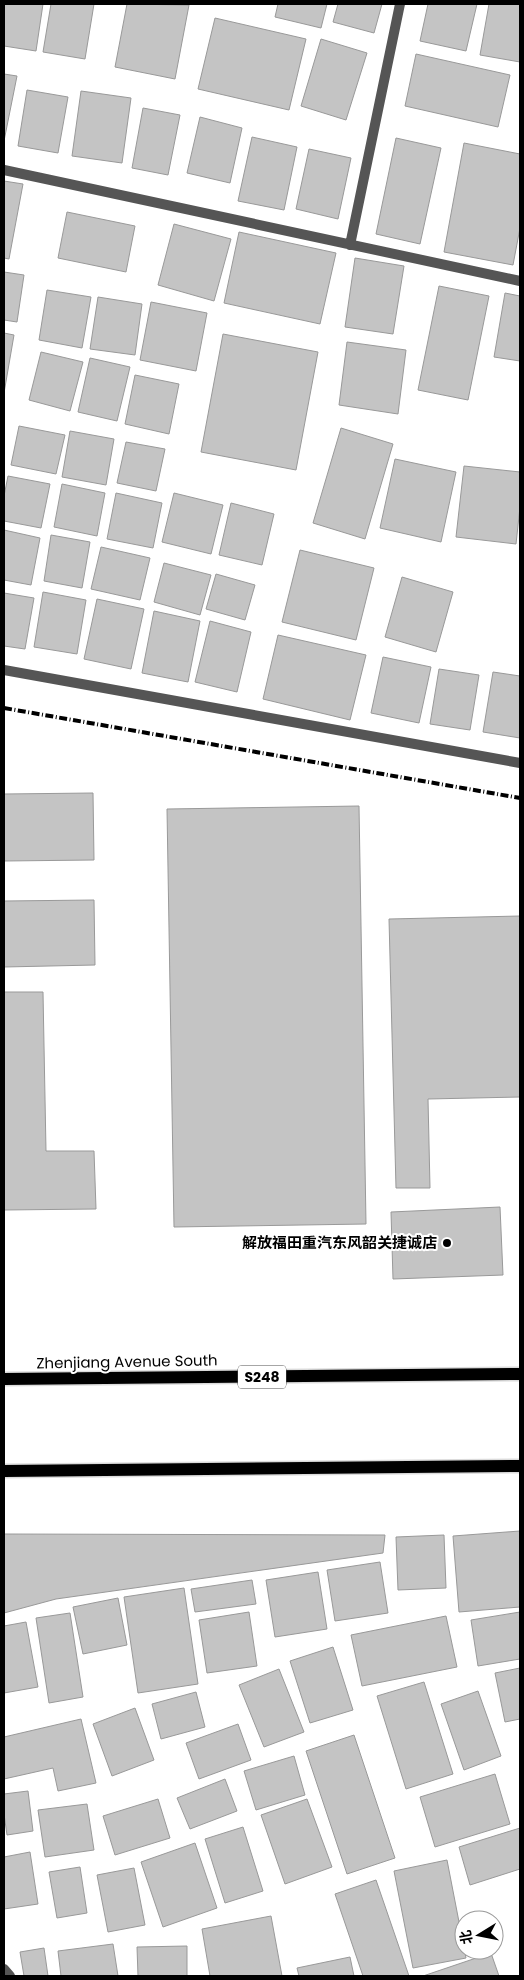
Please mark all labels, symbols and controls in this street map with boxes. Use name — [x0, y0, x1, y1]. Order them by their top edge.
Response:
place label: 解放福田重汽东风韶关捷诚店 — [242, 1232, 437, 1253]
marker: 解放福田重汽东风韶关捷诚店 — [441, 1237, 453, 1249]
street label: Zhenjiang Avenue South — [36, 1349, 218, 1374]
road number: S248 — [238, 1365, 286, 1388]
north arrow — [454, 1910, 504, 1960]
text: 北 — [455, 1929, 477, 1946]

